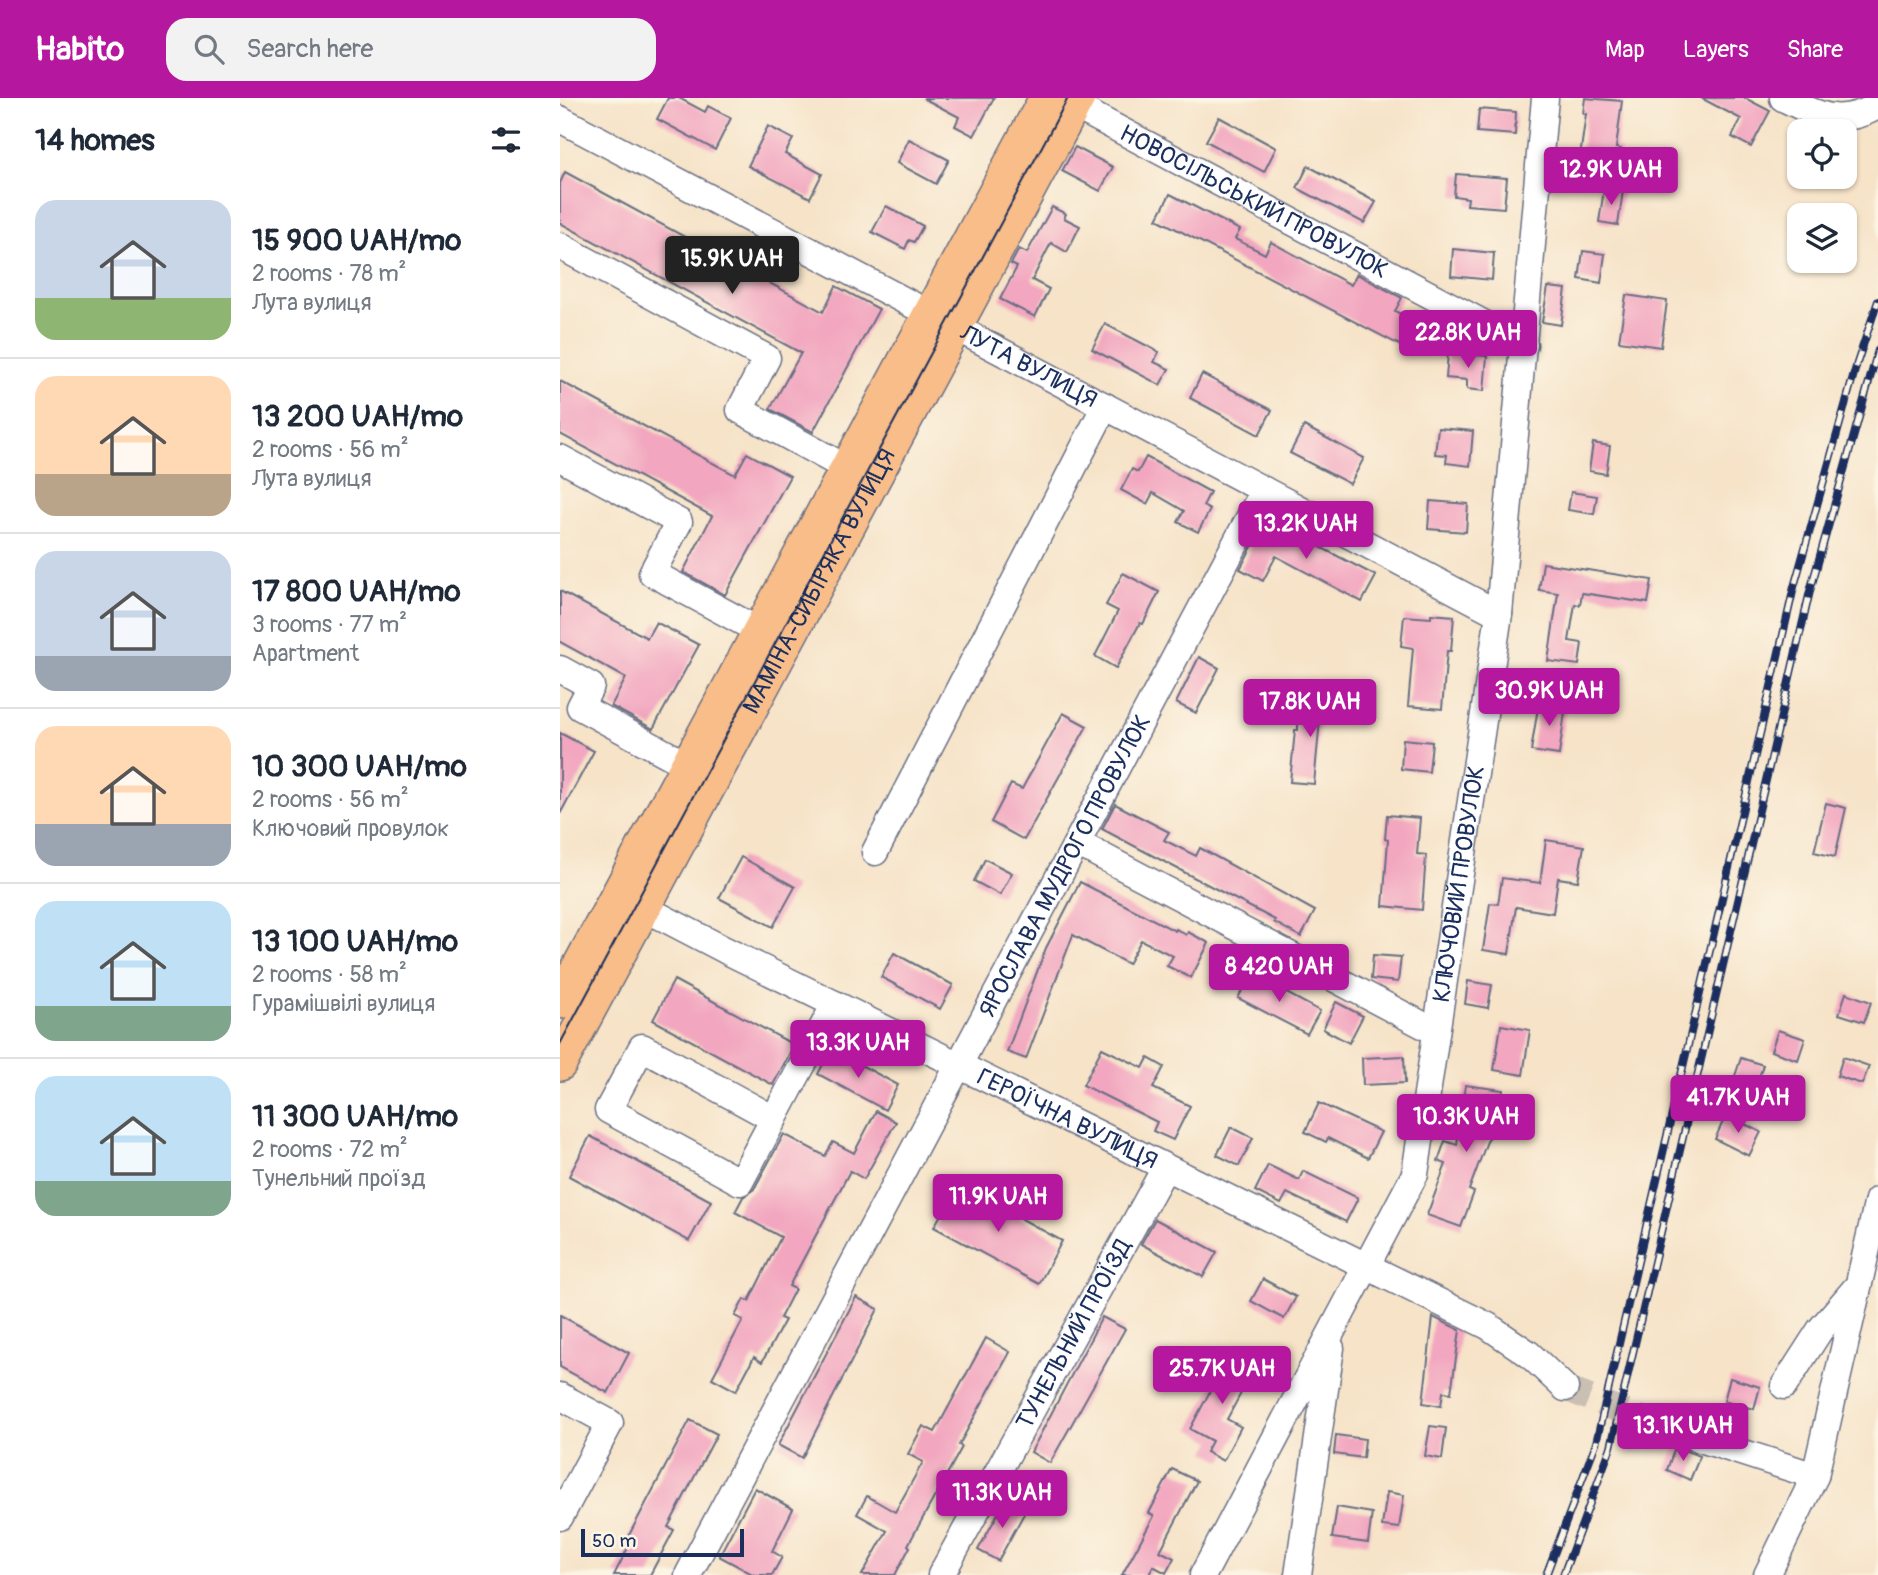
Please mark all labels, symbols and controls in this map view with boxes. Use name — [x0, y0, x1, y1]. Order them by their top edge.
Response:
search box — [166, 18, 656, 81]
text: Habito — [35, 29, 124, 70]
icon: search — [190, 30, 228, 68]
text: Search here — [246, 33, 373, 65]
text: Map — [1605, 35, 1645, 64]
text: Layers — [1683, 35, 1749, 64]
text: Share — [1787, 35, 1843, 64]
street label: НОВОСІЛЬСЬКИЙ ПРОВУЛОК — [1115, 118, 1393, 285]
map controls — [1787, 119, 1857, 273]
button: locate — [1787, 119, 1857, 189]
icon: filters — [487, 121, 525, 159]
text: 14 homes — [35, 122, 155, 159]
pin: 12.9K UAH — [1531, 148, 1691, 207]
text: 12.9K UAH — [1560, 155, 1662, 184]
button: layers — [1787, 203, 1857, 273]
text: 15 900 UAH/mo — [252, 222, 461, 259]
icon: home — [91, 228, 175, 312]
pin: 15.9K UAH — [652, 236, 812, 296]
text: 15.9K UAH — [681, 244, 783, 273]
text: 2 rooms · 78 m² — [252, 259, 406, 288]
text: Лута вулиця — [252, 288, 372, 317]
pin: 22.8K UAH — [1388, 310, 1548, 370]
street label: ЛУТА ВУЛИЦЯ — [955, 318, 1102, 414]
text: 22.8K UAH — [1415, 318, 1521, 347]
text: 13 200 UAH/mo — [252, 398, 463, 435]
icon: home — [91, 404, 175, 488]
text: 2 rooms · 56 m² — [252, 435, 409, 464]
street label: МАМІНА-СИБІРЯКА ВУЛИЦЯ — [736, 444, 902, 719]
text: Лута вулиця — [252, 464, 372, 493]
pin: 13.2K UAH — [1226, 502, 1386, 561]
text: 13.2K UAH — [1254, 509, 1358, 538]
text: 17 800 UAH/mo — [252, 573, 461, 610]
icon: home — [91, 579, 175, 663]
text: 3 rooms · 77 m² — [252, 610, 407, 639]
text: Apartment — [252, 639, 359, 668]
pin: 30.9K UAH — [1469, 668, 1629, 728]
text: 30.9K UAH — [1495, 676, 1604, 705]
pin: 17.8K UAH — [1230, 680, 1390, 739]
text: 17.8K UAH — [1259, 687, 1361, 716]
street label: ЯРОСЛАВА МУДРОГО ПРОВУЛОК — [972, 709, 1157, 1022]
text: 10 300 UAH/mo — [252, 748, 467, 785]
icon: home — [91, 754, 175, 838]
street label: КЛЮЧОВИЙ ПРОВУЛОК — [1426, 763, 1491, 1004]
text: 2 rooms · 56 m² — [252, 785, 409, 814]
text: Ключовий провулок — [252, 814, 449, 843]
text: 13 100 UAH/mo — [252, 923, 458, 960]
icon: home — [91, 929, 175, 1013]
pin: 8 420 UAH — [1199, 944, 1359, 1004]
text: 8 420 UAH — [1225, 952, 1333, 981]
text: 2 rooms · 58 m² — [252, 960, 407, 989]
text: Гурамішвілі вулиця — [252, 989, 435, 1018]
pin: 13.3K UAH — [778, 1020, 938, 1080]
text: 13.3K UAH — [806, 1028, 910, 1057]
street label: ГЕРОЇЧНА ВУЛИЦЯ — [972, 1062, 1163, 1175]
pin: 41.7K UAH — [1658, 1076, 1818, 1135]
text: 41.7K UAH — [1686, 1083, 1790, 1112]
pin: 10.3K UAH — [1386, 1094, 1546, 1154]
text: 11 300 UAH/mo — [252, 1098, 458, 1135]
text: 10.3K UAH — [1413, 1102, 1519, 1131]
icon: home — [91, 1104, 175, 1188]
text: 2 rooms · 72 m² — [252, 1135, 408, 1164]
text: Тунельний проїзд — [252, 1164, 425, 1193]
pin: 11.9K UAH — [918, 1174, 1078, 1234]
text: 11.9K UAH — [949, 1182, 1047, 1211]
street label: ТУНЕЛЬНИЙ ПРОЇЗД — [1010, 1234, 1138, 1434]
pin: 25.7K UAH — [1142, 1346, 1302, 1406]
text: 25.7K UAH — [1169, 1354, 1275, 1383]
pin: 13.1K UAH — [1603, 1404, 1763, 1463]
text: 13.1K UAH — [1633, 1411, 1733, 1440]
pin: 11.3K UAH — [922, 1470, 1082, 1530]
text: 11.3K UAH — [952, 1478, 1052, 1507]
scale bar — [581, 1526, 744, 1558]
text: 50 m — [592, 1529, 636, 1553]

